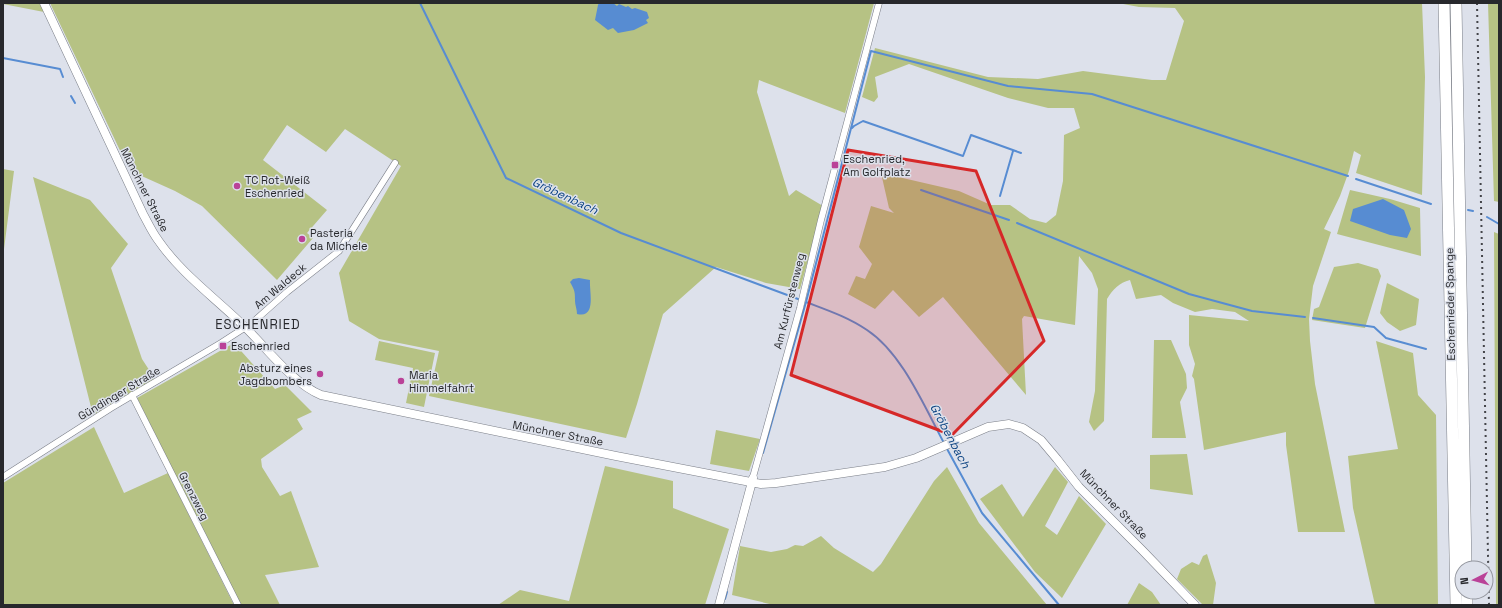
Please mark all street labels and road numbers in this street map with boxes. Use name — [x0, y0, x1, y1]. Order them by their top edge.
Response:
street label: Münchner Straße — [118, 146, 172, 234]
street label: Eschenrieder Spange — [1442, 247, 1458, 361]
street label: Am Kurfürstenweg — [770, 252, 808, 350]
street label: Am Waldeck — [251, 260, 309, 312]
street label: Gündinger Straße — [75, 363, 163, 423]
street label: Münchner Straße — [511, 417, 605, 449]
street label: Münchner Straße — [1077, 466, 1151, 542]
street label: Grenzweg — [176, 469, 212, 523]

